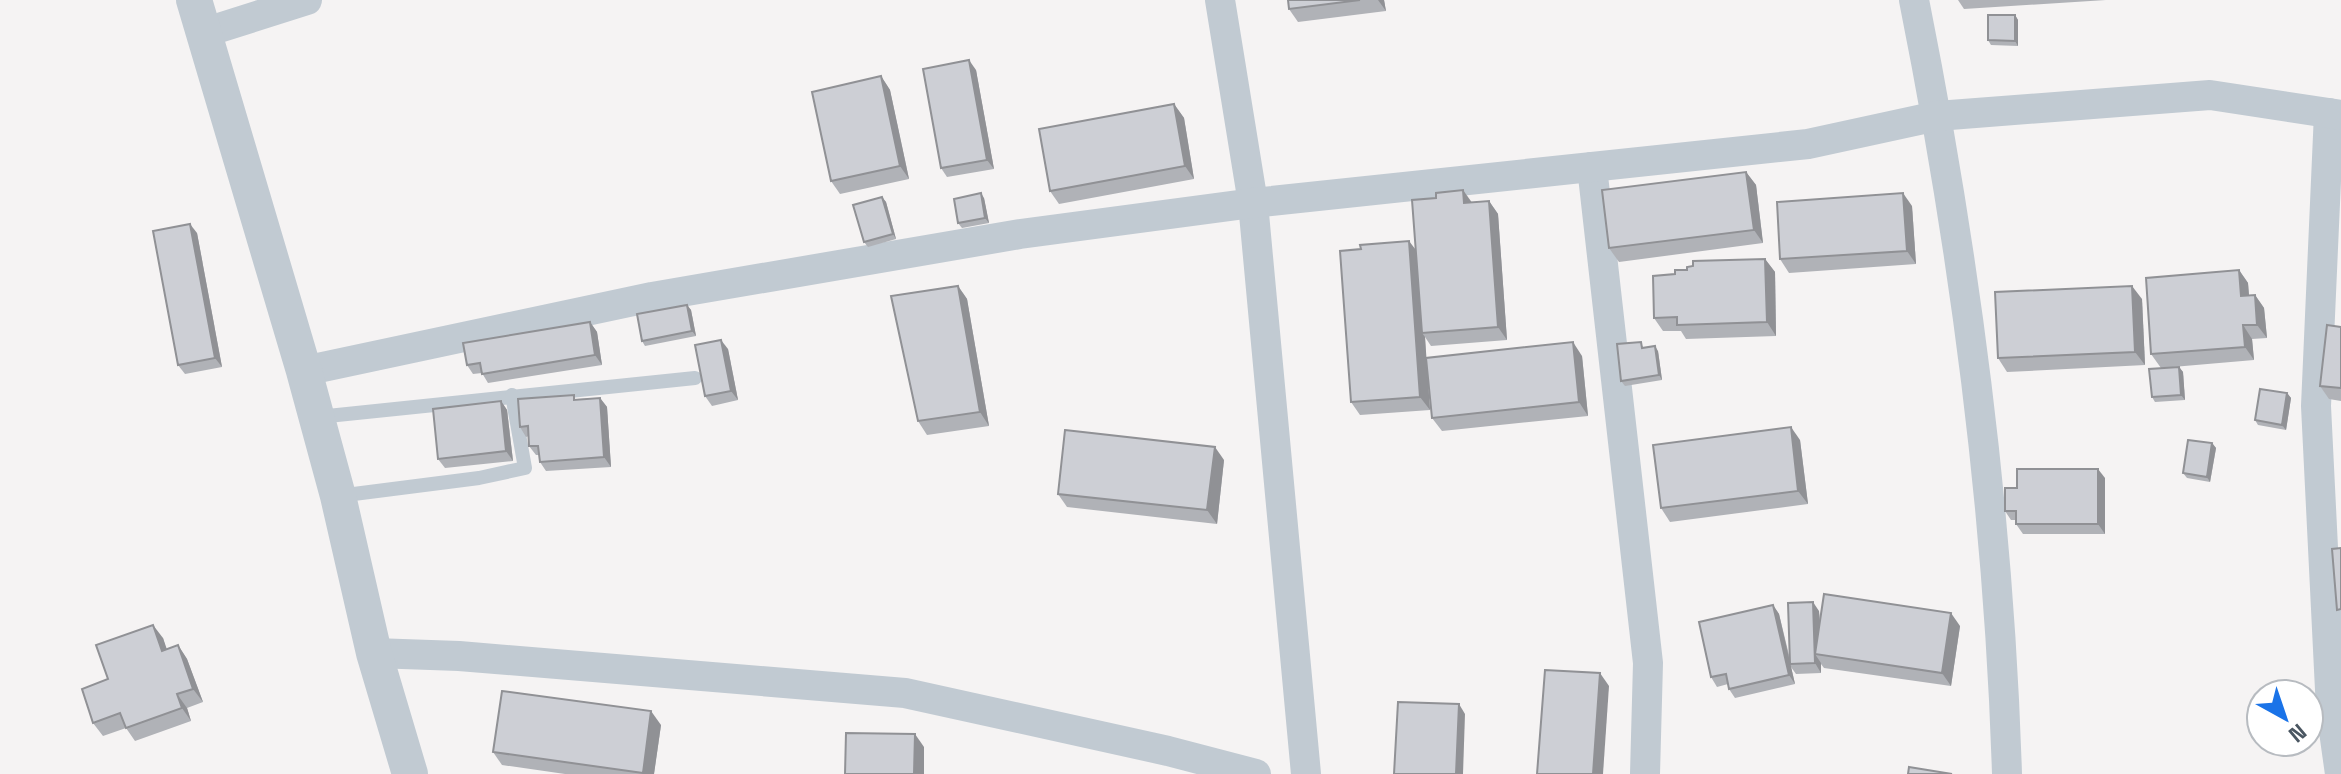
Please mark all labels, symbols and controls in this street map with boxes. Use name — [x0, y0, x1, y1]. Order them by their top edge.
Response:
north arrow — [2245, 678, 2325, 758]
text: N — [2283, 718, 2313, 749]

